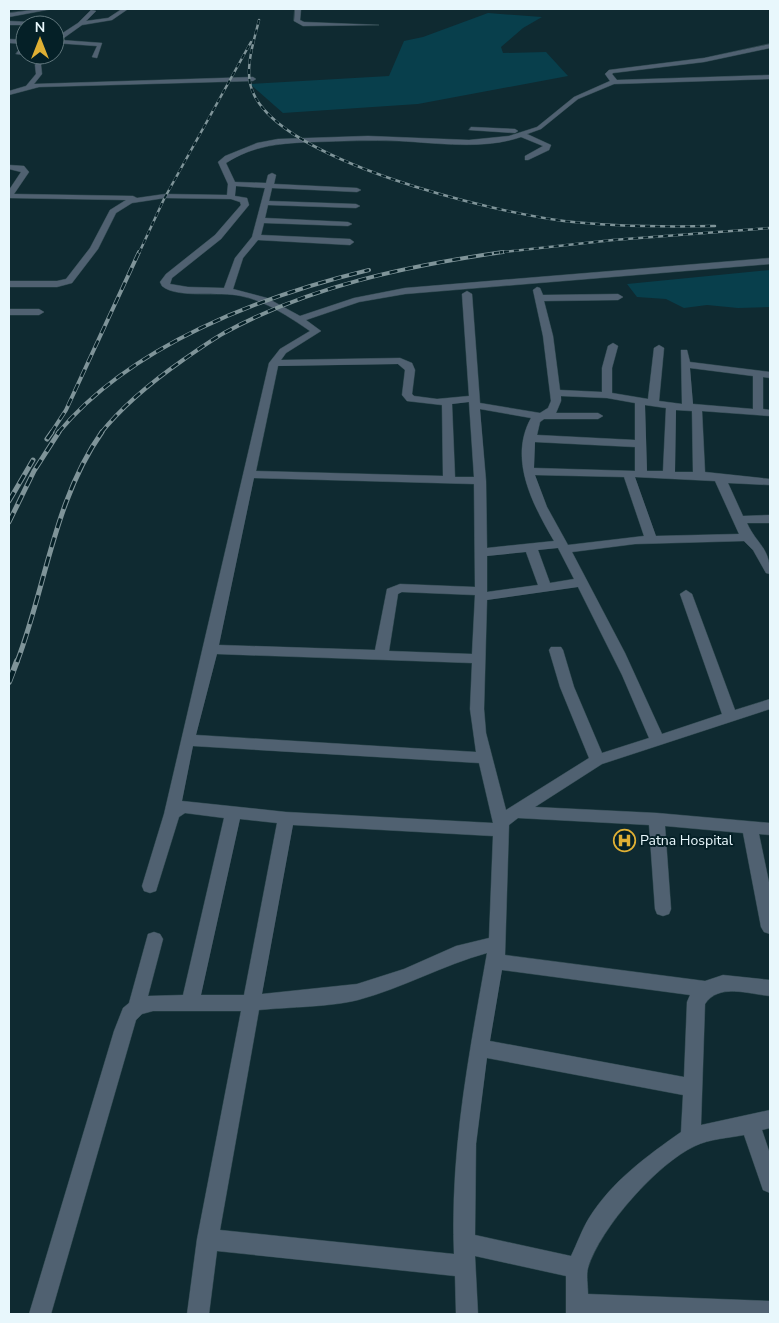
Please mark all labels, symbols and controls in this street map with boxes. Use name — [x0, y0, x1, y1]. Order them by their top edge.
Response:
north arrow — [15, 15, 65, 65]
text: N — [35, 18, 45, 37]
hospital icon: Patna Hospital — [612, 828, 636, 852]
place label: Patna Hospital — [640, 831, 734, 850]

